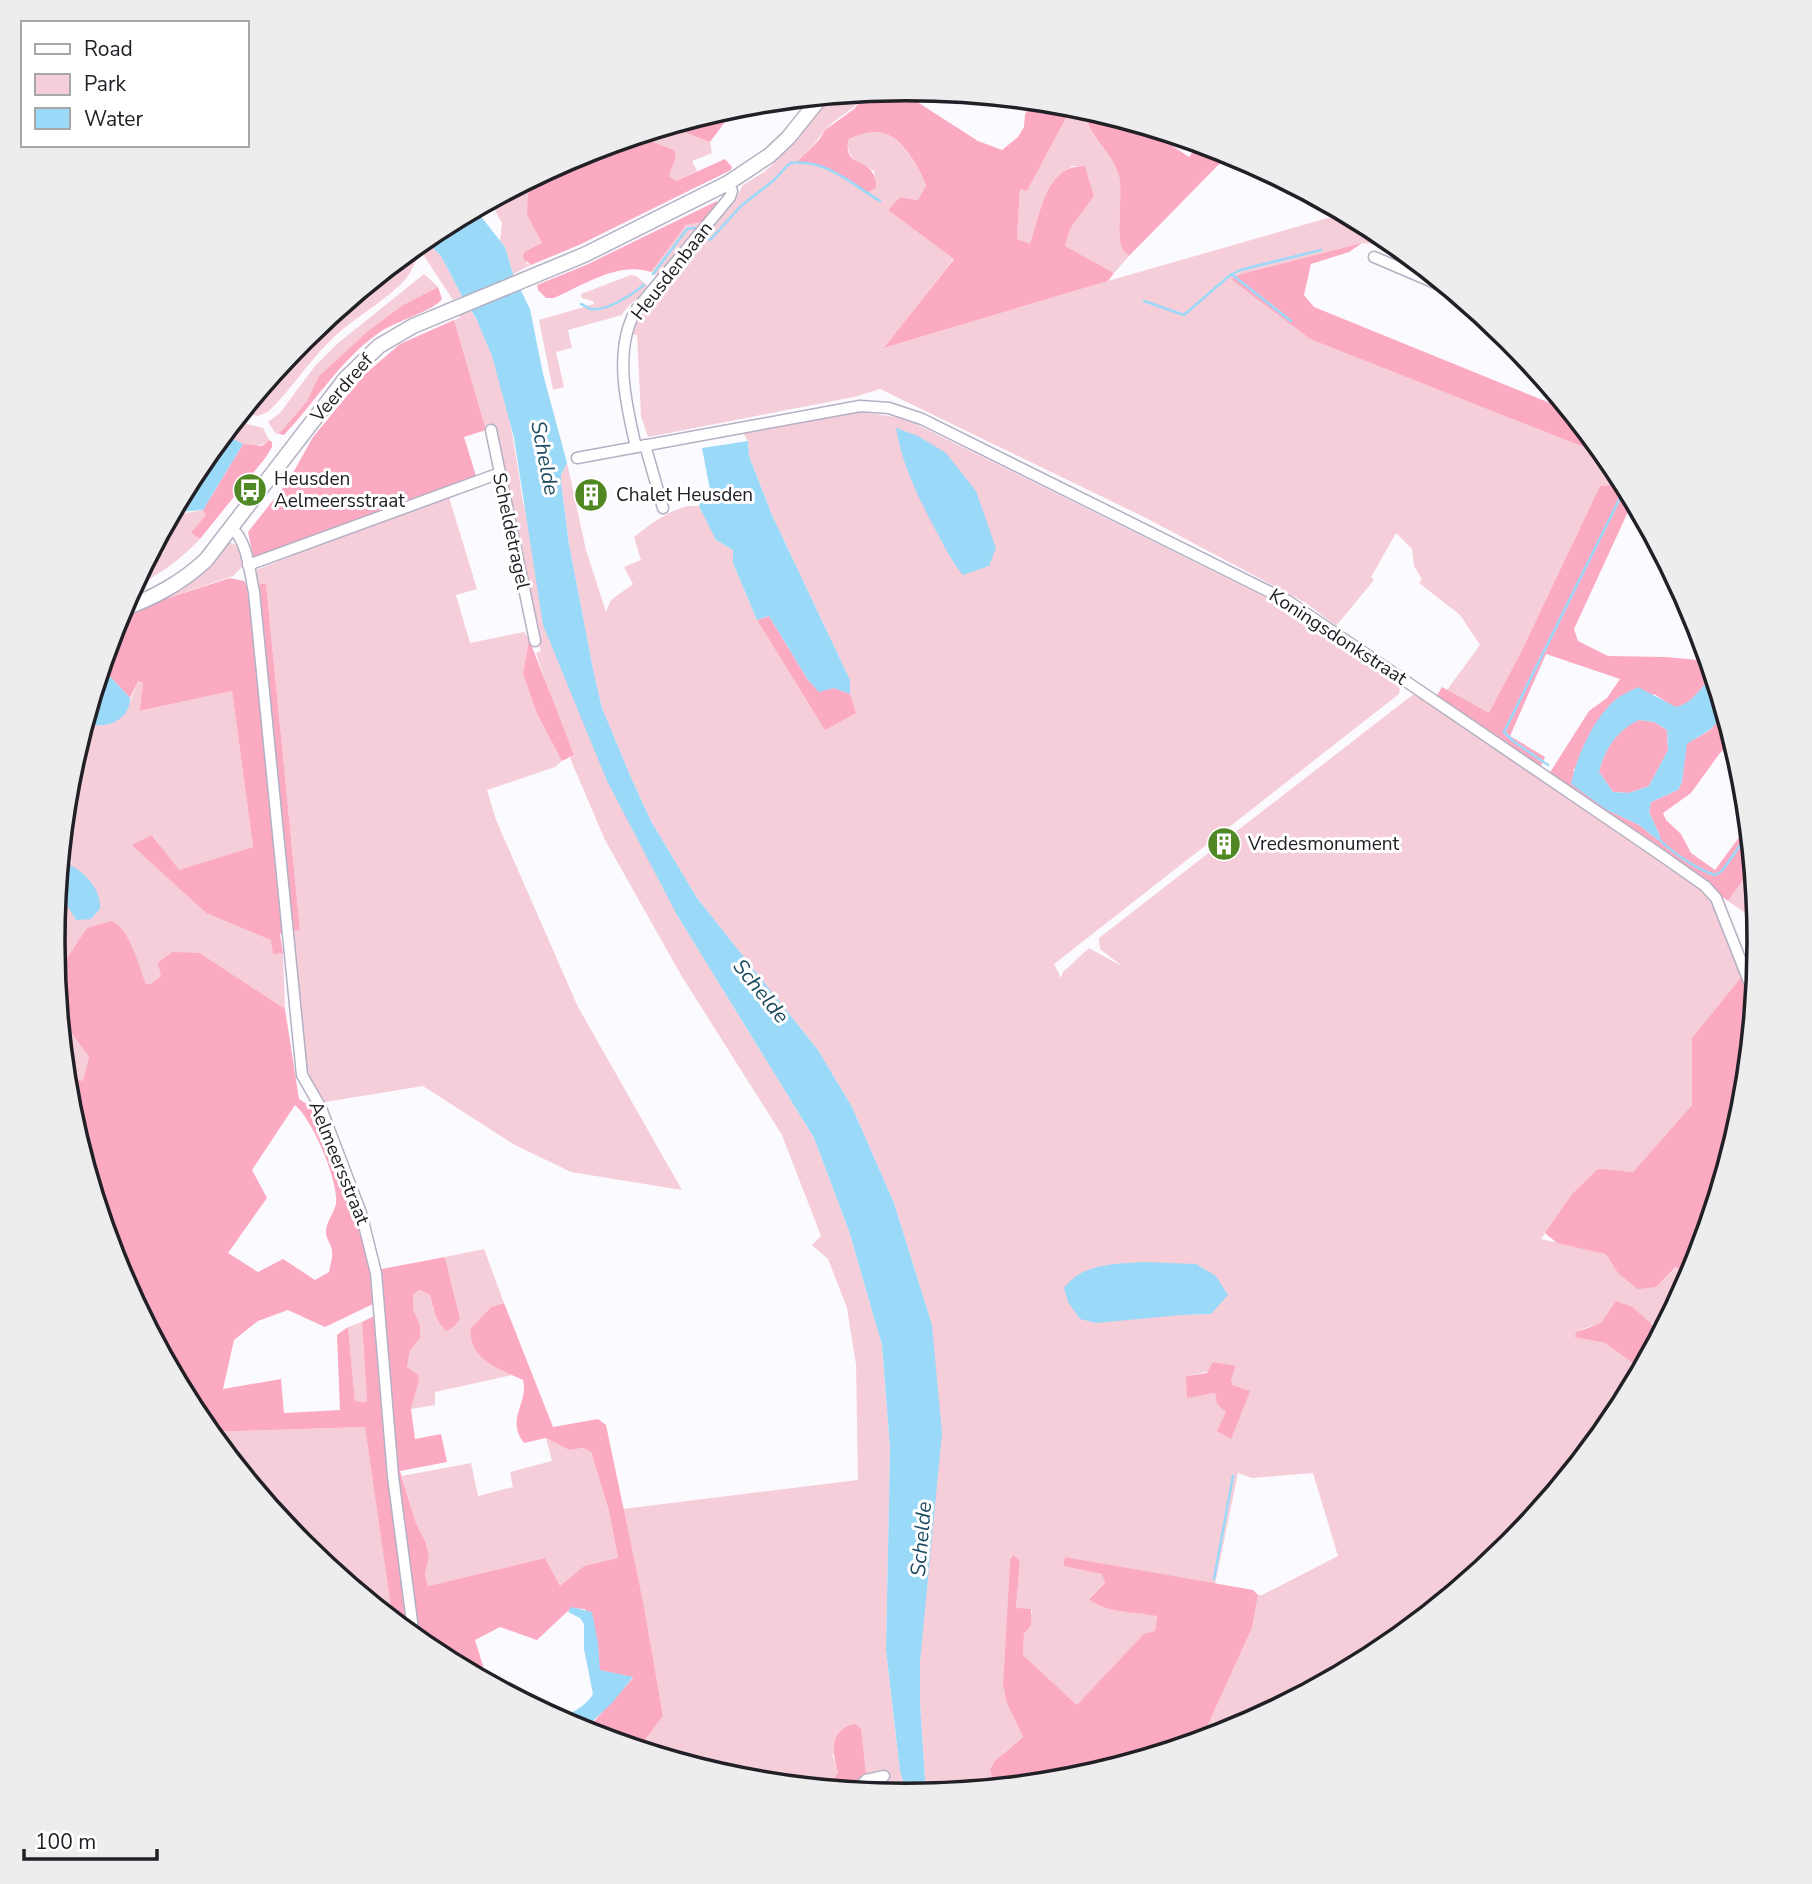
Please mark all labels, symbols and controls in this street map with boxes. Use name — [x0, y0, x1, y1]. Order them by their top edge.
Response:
legend — [21, 21, 248, 147]
text: Road — [84, 35, 133, 63]
text: Park — [84, 70, 126, 98]
text: Water — [84, 105, 143, 133]
street label: Heusdenbaan — [625, 216, 719, 326]
street label: Veerdreef — [304, 348, 380, 429]
water label: Schelde — [524, 418, 566, 498]
place label: Heusden Aelmeersstraat — [274, 466, 405, 514]
street label: Scheldetragel — [486, 470, 536, 592]
bus stop icon: Heusden Aelmeersstraat — [231, 471, 269, 509]
building icon: Chalet Heusden — [572, 476, 610, 514]
place label: Chalet Heusden — [616, 482, 753, 508]
street label: Koningsdonkstraat — [1264, 583, 1412, 692]
building icon: Vredesmonument — [1205, 825, 1243, 863]
place label: Vredesmonument — [1247, 831, 1400, 857]
water label: Schelde — [726, 953, 796, 1029]
street label: Aelmeersstraat — [302, 1097, 376, 1229]
water label: Schelde — [904, 1500, 938, 1578]
scale bar — [24, 1818, 158, 1862]
text: 100 m — [35, 1828, 96, 1856]

